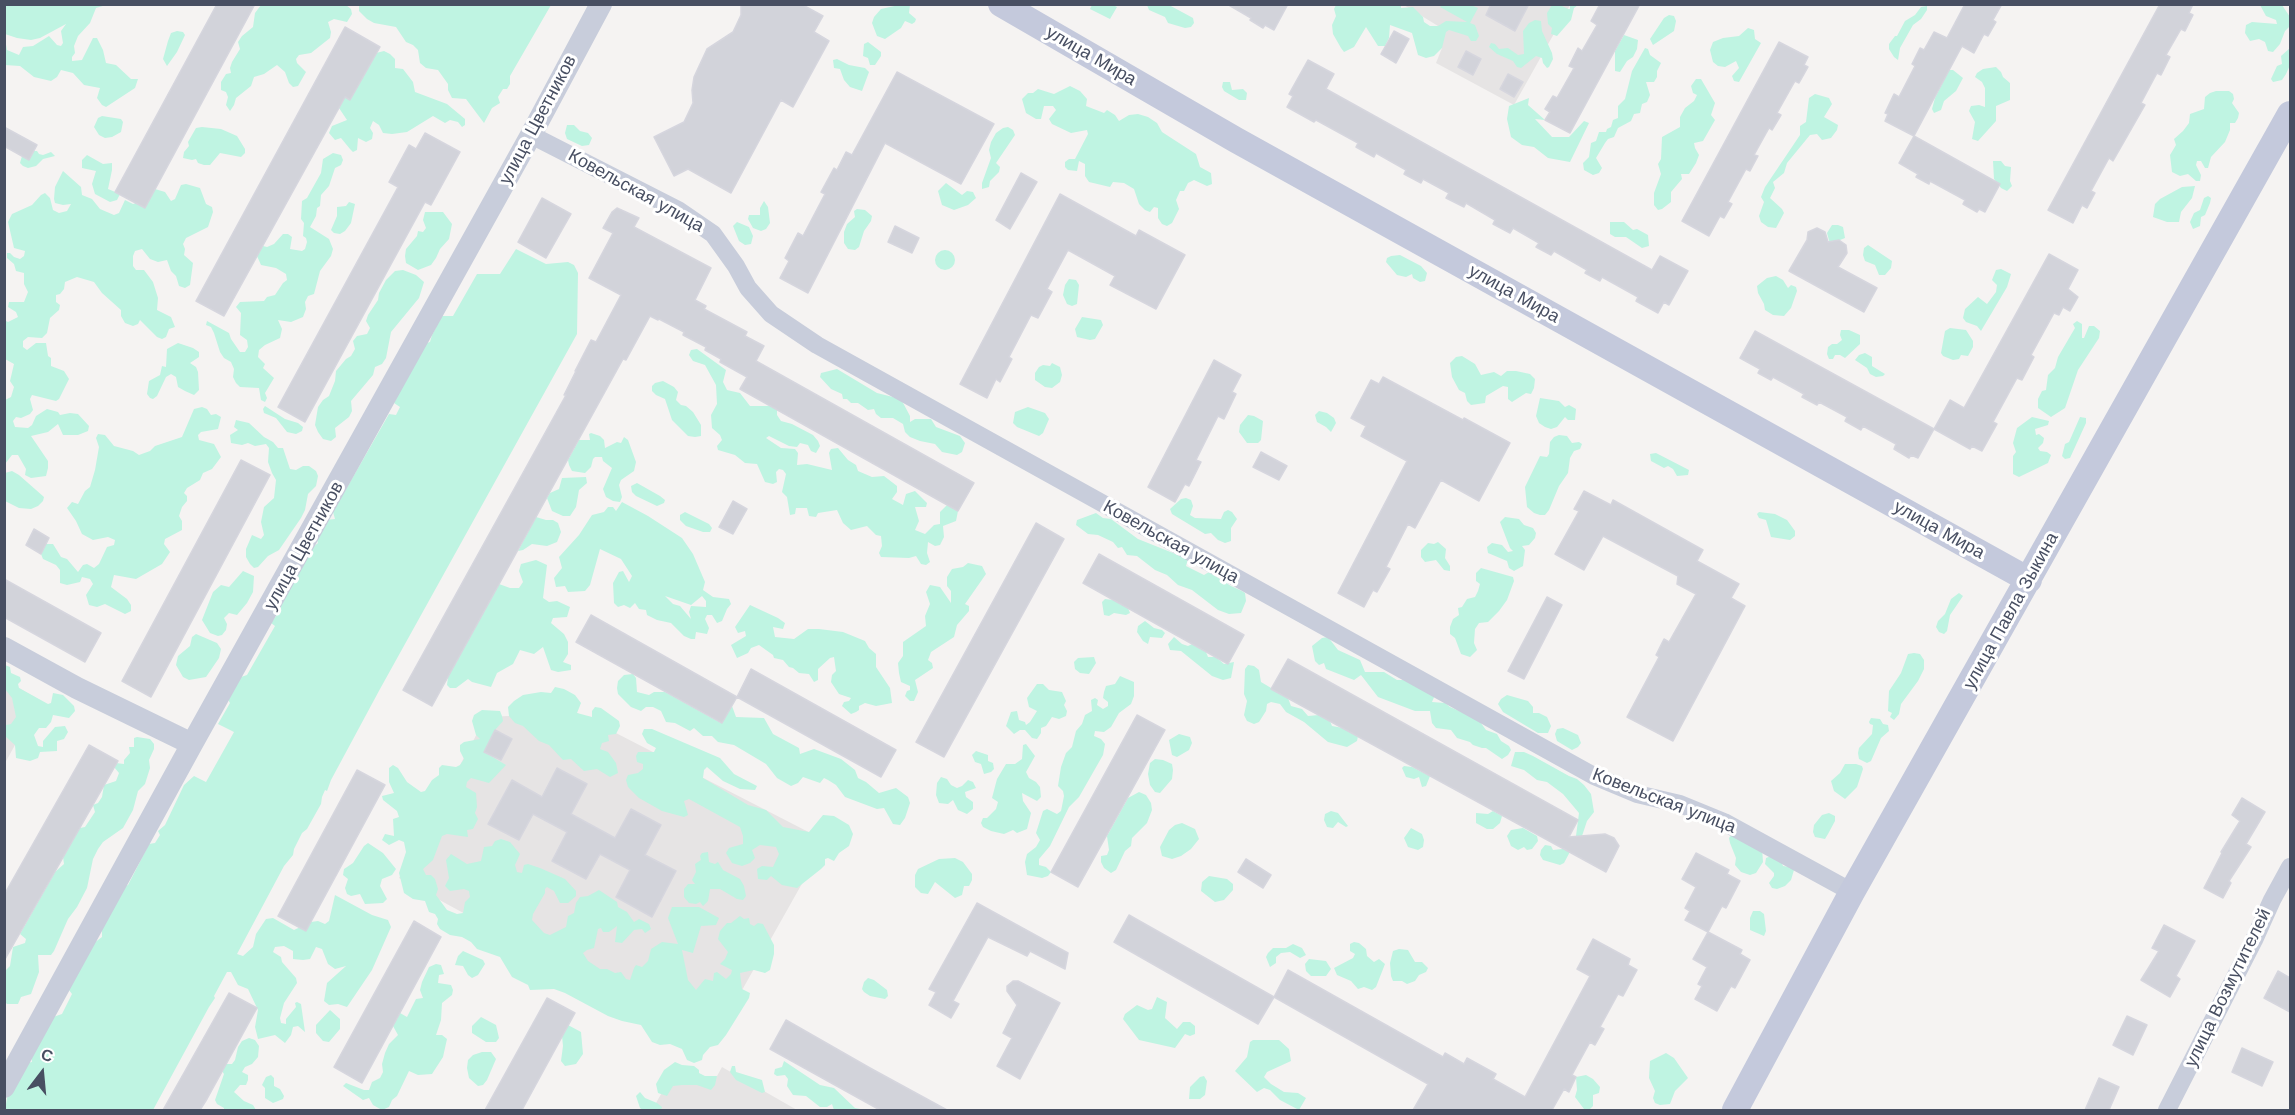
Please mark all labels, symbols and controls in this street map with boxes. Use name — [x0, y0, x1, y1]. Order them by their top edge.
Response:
street label: улица Мира — [1042, 21, 1140, 91]
street label: улица Цветников — [495, 52, 581, 188]
street label: Ковельская улица — [564, 145, 708, 237]
street label: улица Мира — [1465, 260, 1563, 328]
street label: улица Цветников — [260, 478, 348, 614]
street label: Ковельская улица — [1099, 496, 1243, 588]
street label: улица Мира — [1890, 496, 1988, 564]
street label: улица Павла Зыкина — [1959, 529, 2063, 693]
street label: Ковельская улица — [1589, 764, 1739, 838]
street label: улица Возмутителей — [2180, 905, 2276, 1071]
north arrow — [12, 1043, 72, 1103]
text: С — [39, 1044, 55, 1066]

